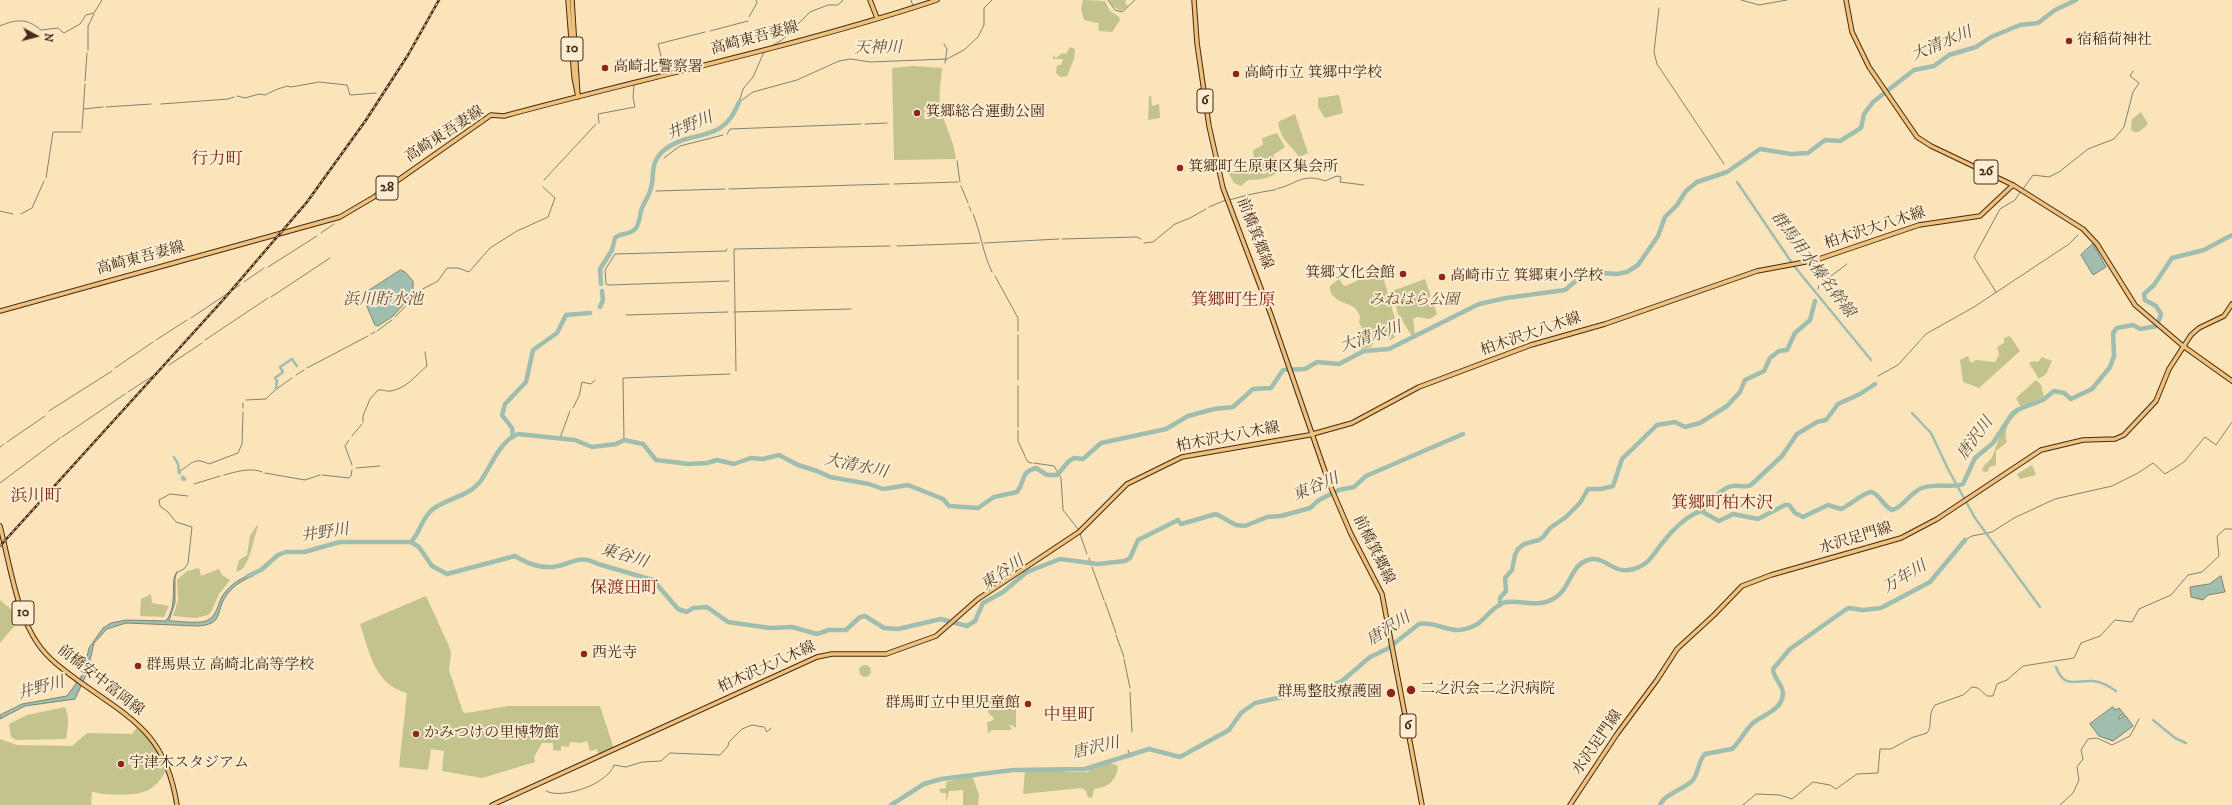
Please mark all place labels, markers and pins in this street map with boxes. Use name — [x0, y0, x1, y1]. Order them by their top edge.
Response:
place label: 宿稲荷神社 — [2077, 32, 2152, 50]
marker: 宿稲荷神社 — [2064, 36, 2074, 46]
place label: 高崎北警察署 — [613, 59, 703, 77]
marker: 高崎北警察署 — [600, 63, 610, 73]
place label: 高崎市立 箕郷中学校 — [1244, 65, 1382, 83]
marker: 高崎市立 箕郷中学校 — [1231, 69, 1241, 79]
place label: 箕郷総合運動公園 — [925, 104, 1045, 122]
marker: 箕郷総合運動公園 — [912, 108, 922, 118]
place label: 箕郷町生原東区集会所 — [1188, 159, 1338, 177]
marker: 箕郷町生原東区集会所 — [1175, 163, 1185, 173]
place label: 箕郷文化会館 — [1305, 265, 1395, 283]
place label: 高崎市立 箕郷東小学校 — [1450, 268, 1603, 286]
marker: 箕郷文化会館 — [1398, 269, 1408, 279]
marker: 高崎市立 箕郷東小学校 — [1437, 272, 1447, 282]
place label: 西光寺 — [592, 645, 637, 663]
marker: 西光寺 — [579, 649, 589, 659]
place label: 群馬県立 高崎北高等学校 — [146, 657, 314, 675]
marker: 群馬県立 高崎北高等学校 — [133, 661, 143, 671]
place label: 二之沢会二之沢病院 — [1420, 681, 1555, 699]
place label: 群馬整肢療護園 — [1277, 684, 1382, 702]
marker: 二之沢会二之沢病院 — [1405, 684, 1417, 696]
marker: 群馬整肢療護園 — [1385, 687, 1397, 699]
place label: 群馬町立中里児童館 — [885, 695, 1020, 713]
marker: 群馬町立中里児童館 — [1023, 699, 1033, 709]
place label: かみつけの里博物館 — [424, 725, 559, 743]
marker: かみつけの里博物館 — [411, 729, 421, 739]
place label: 宇津木スタジアム — [129, 755, 249, 773]
marker: 宇津木スタジアム — [116, 759, 126, 769]

